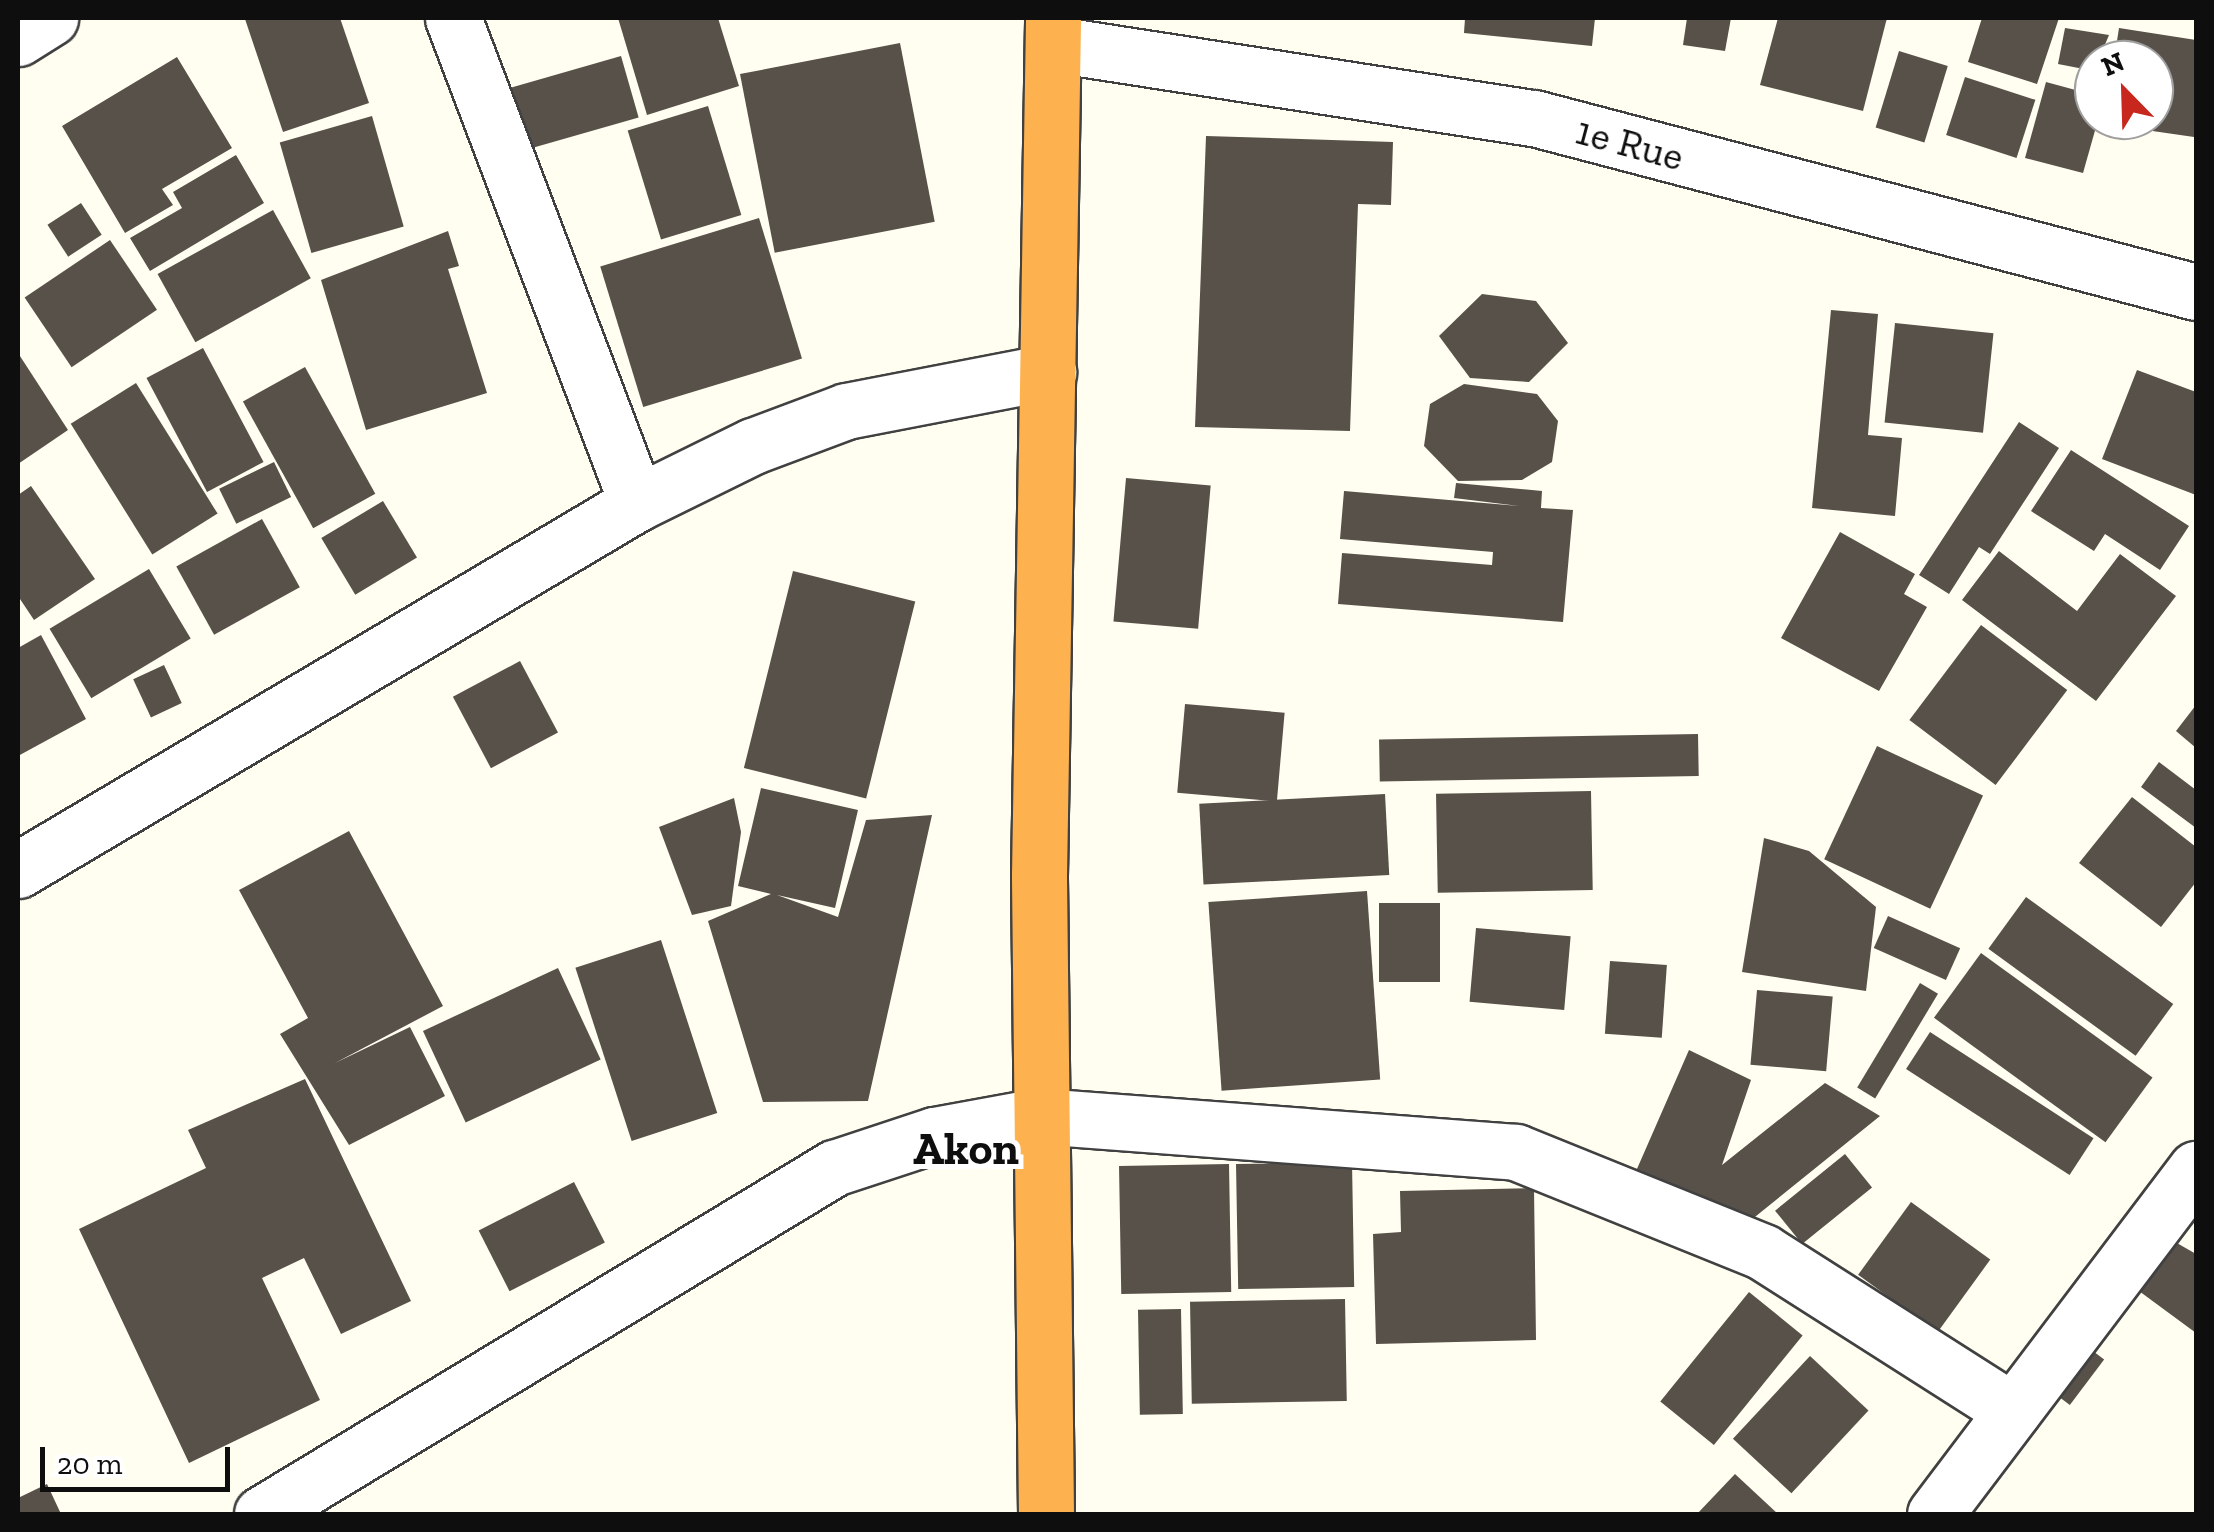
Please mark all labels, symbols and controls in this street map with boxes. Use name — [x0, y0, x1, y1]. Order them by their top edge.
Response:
north arrow — [2074, 40, 2174, 140]
text: N — [2097, 44, 2129, 83]
street label: 1e Rue — [1571, 106, 1689, 180]
district label: Akon — [913, 1123, 1019, 1177]
scale bar — [45, 1427, 235, 1489]
text: 20 m — [57, 1446, 122, 1482]

